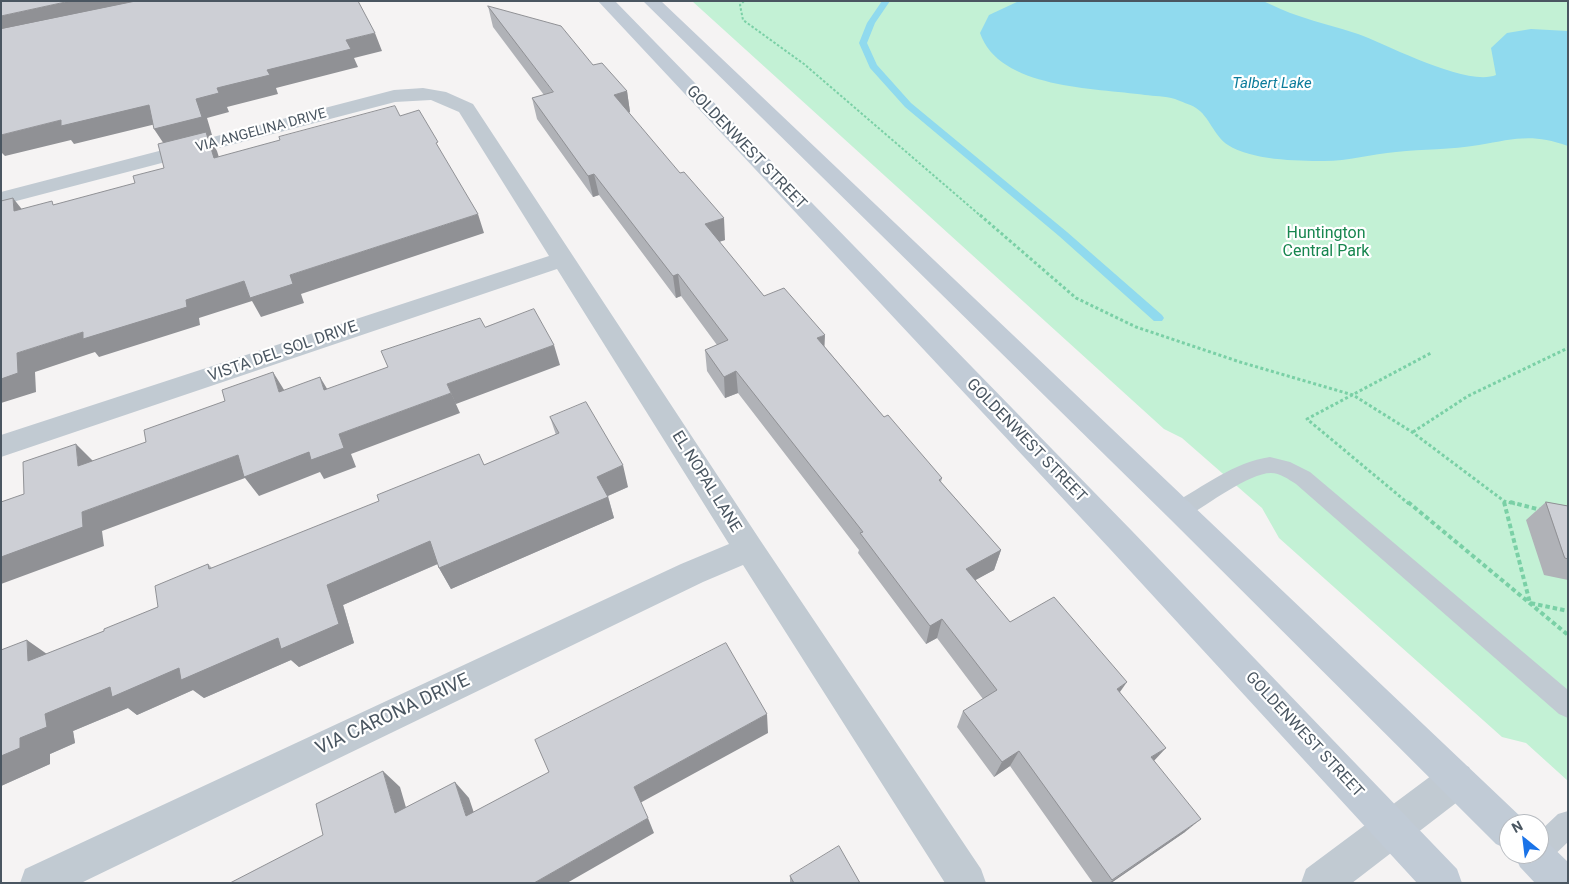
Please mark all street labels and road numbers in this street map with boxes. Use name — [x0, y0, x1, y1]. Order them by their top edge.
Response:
street label: GOLDENWEST STREET — [682, 82, 810, 214]
street label: VIA ANGELINA DRIVE — [194, 105, 328, 157]
street label: VISTA DEL SOL DRIVE — [206, 317, 360, 387]
street label: GOLDENWEST STREET — [962, 375, 1090, 507]
street label: EL NOPAL LANE — [667, 428, 745, 536]
street label: GOLDENWEST STREET — [1241, 668, 1367, 802]
street label: VIA CARONA DRIVE — [312, 669, 474, 761]

